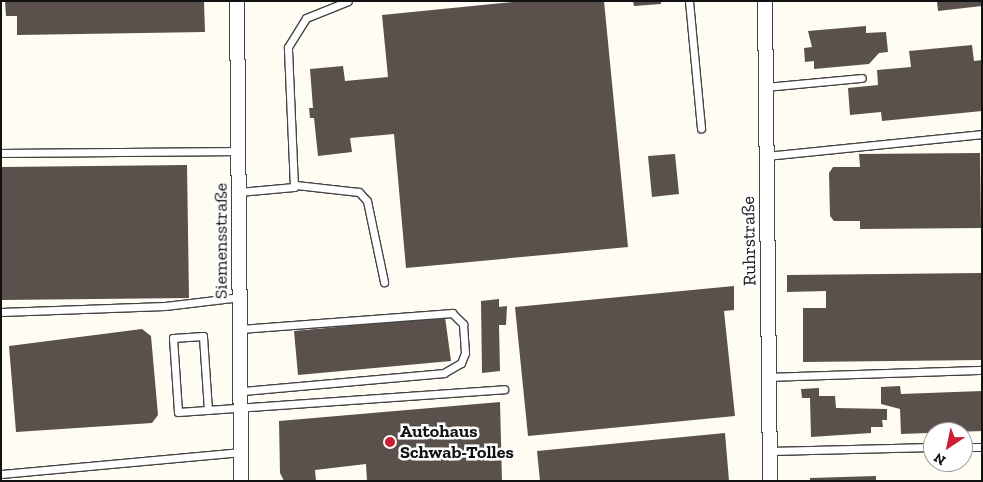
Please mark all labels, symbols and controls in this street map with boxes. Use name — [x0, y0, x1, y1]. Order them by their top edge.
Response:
street label: Siemensstraße — [210, 183, 232, 299]
street label: Ruhrstraße — [737, 196, 761, 286]
place label: Autohaus Schwab-Tolles — [400, 421, 514, 464]
north arrow — [923, 422, 973, 472]
marker: Autohaus Schwab-Tolles — [384, 436, 396, 448]
text: N — [931, 449, 949, 469]

